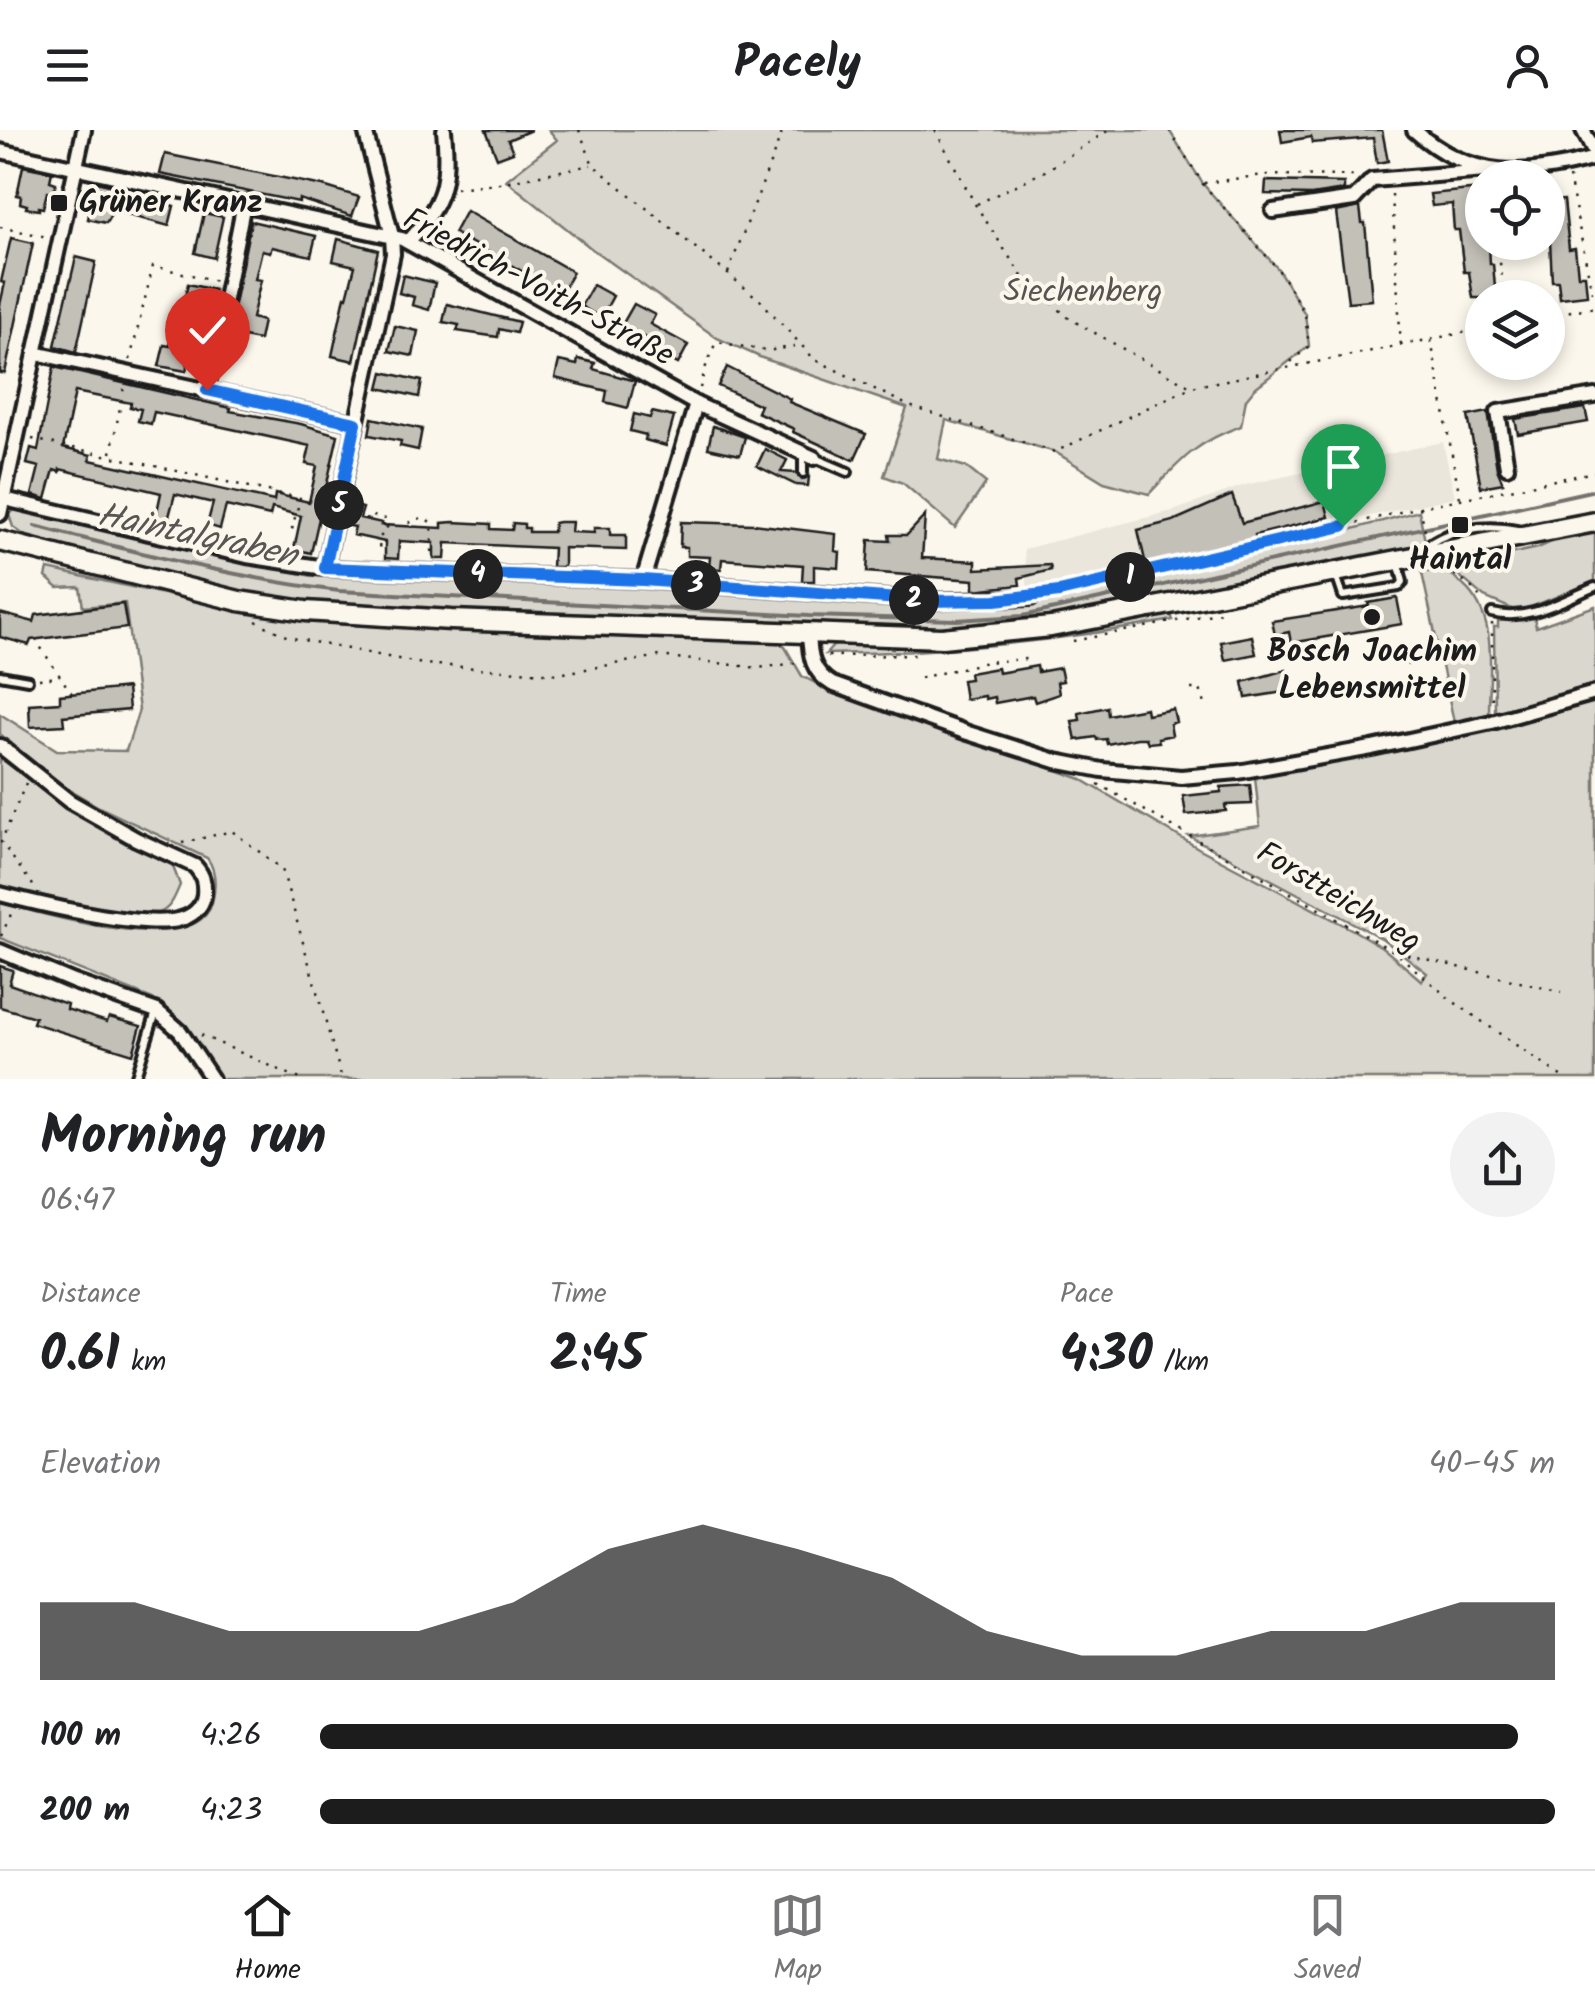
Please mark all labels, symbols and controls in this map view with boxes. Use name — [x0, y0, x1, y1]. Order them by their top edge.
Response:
text: Pacely — [734, 29, 861, 101]
icon: menu — [40, 38, 95, 93]
icon: person — [1500, 38, 1555, 93]
map controls — [1465, 160, 1565, 380]
button: locate — [1465, 160, 1565, 260]
place label: Grüner Kranz — [79, 178, 263, 229]
marker: Grüner Kranz — [48, 192, 70, 214]
street label: Friedrich-Voith-Straße — [393, 195, 683, 381]
park label: Siechenberg — [1004, 267, 1162, 318]
button: layers — [1465, 280, 1565, 380]
pin — [165, 288, 250, 391]
icon: check — [180, 303, 235, 358]
pin — [1301, 424, 1386, 527]
icon: arrive — [1316, 439, 1371, 494]
pin: 5 — [314, 480, 364, 530]
text: 5 — [332, 482, 346, 527]
water label: Haintalgraben — [92, 489, 304, 586]
marker: Haintal — [1449, 514, 1471, 536]
place label: Haintal — [1409, 535, 1512, 586]
pin: 4 — [453, 549, 503, 599]
text: 4 — [470, 551, 486, 596]
pin: 1 — [1105, 552, 1155, 602]
text: 1 — [1126, 554, 1134, 599]
pin: 3 — [671, 560, 721, 610]
text: 3 — [688, 562, 704, 607]
pin: 2 — [889, 575, 939, 625]
text: 2 — [906, 577, 922, 622]
marker: Bosch Joachim Lebensmittel — [1361, 606, 1383, 628]
place label: Bosch Joachim Lebensmittel — [1267, 627, 1477, 715]
street label: Forstteichweg — [1246, 829, 1430, 967]
text: Morning run — [40, 1095, 327, 1182]
button: share — [1450, 1112, 1555, 1217]
text: 06:47 — [40, 1176, 114, 1227]
text: Distance — [40, 1272, 141, 1317]
text: Time — [550, 1272, 607, 1317]
text: Pace — [1060, 1272, 1113, 1317]
text: 0.61 — [40, 1317, 120, 1397]
text: 2:45 — [550, 1317, 644, 1397]
text: 4:30 — [1060, 1317, 1153, 1397]
text: km — [120, 1340, 166, 1385]
text: /km — [1153, 1340, 1209, 1385]
text: Elevation — [40, 1439, 161, 1490]
text: 40–45 m — [1429, 1439, 1555, 1490]
text: 100 m — [40, 1711, 121, 1762]
text: 4:26 — [200, 1711, 262, 1762]
text: 200 m — [40, 1786, 130, 1837]
text: 4:23 — [200, 1786, 262, 1837]
tab: Home — [235, 1888, 301, 1993]
tab: Map — [770, 1888, 825, 1993]
tab: Saved — [1294, 1888, 1360, 1993]

